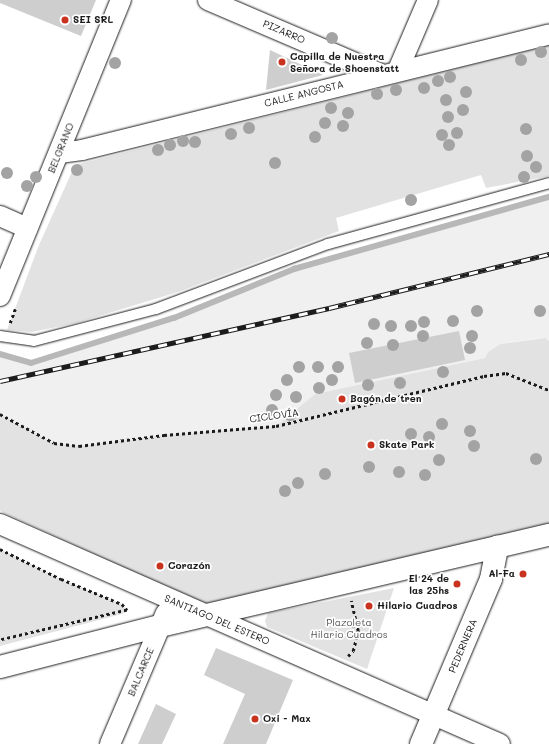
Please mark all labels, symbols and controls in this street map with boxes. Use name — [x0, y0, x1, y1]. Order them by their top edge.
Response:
place label: SEI SRL — [73, 14, 113, 26]
marker: SEI SRL — [60, 15, 70, 25]
street label: PIZARRO — [261, 18, 307, 46]
place label: Capilla de Nuestra Señora de Shoenstatt — [290, 50, 399, 74]
marker: Capilla de Nuestra Señora de Shoenstatt — [277, 57, 287, 67]
street label: CALLE ANGOSTA — [263, 78, 345, 110]
street label: BELGRANO — [45, 121, 77, 175]
place label: Bagón de tren — [350, 393, 421, 405]
marker: Bagón de tren — [337, 394, 347, 404]
street label: CICLOVÍA — [249, 407, 299, 425]
place label: Skate Park — [379, 439, 434, 451]
marker: Skate Park — [366, 440, 376, 450]
place label: Corazón — [168, 560, 210, 572]
marker: Corazón — [155, 561, 165, 571]
place label: Al-Fa — [489, 568, 515, 580]
marker: Al-Fa — [518, 569, 528, 579]
place label: El 24 de las 25hs — [408, 572, 449, 596]
marker: El 24 de las 25hs — [452, 579, 462, 589]
street label: SANTIAGO DEL ESTERO — [162, 592, 272, 648]
place label: Hilario Cuadros — [377, 600, 457, 612]
marker: Hilario Cuadros — [364, 601, 374, 611]
park label: Plazoleta Hilario Cuadros — [310, 616, 388, 640]
street label: PEDERNERA — [446, 617, 480, 675]
street label: BALCARCE — [125, 646, 157, 698]
place label: Oxi - Max — [263, 713, 311, 725]
marker: Oxi - Max — [250, 714, 260, 724]

